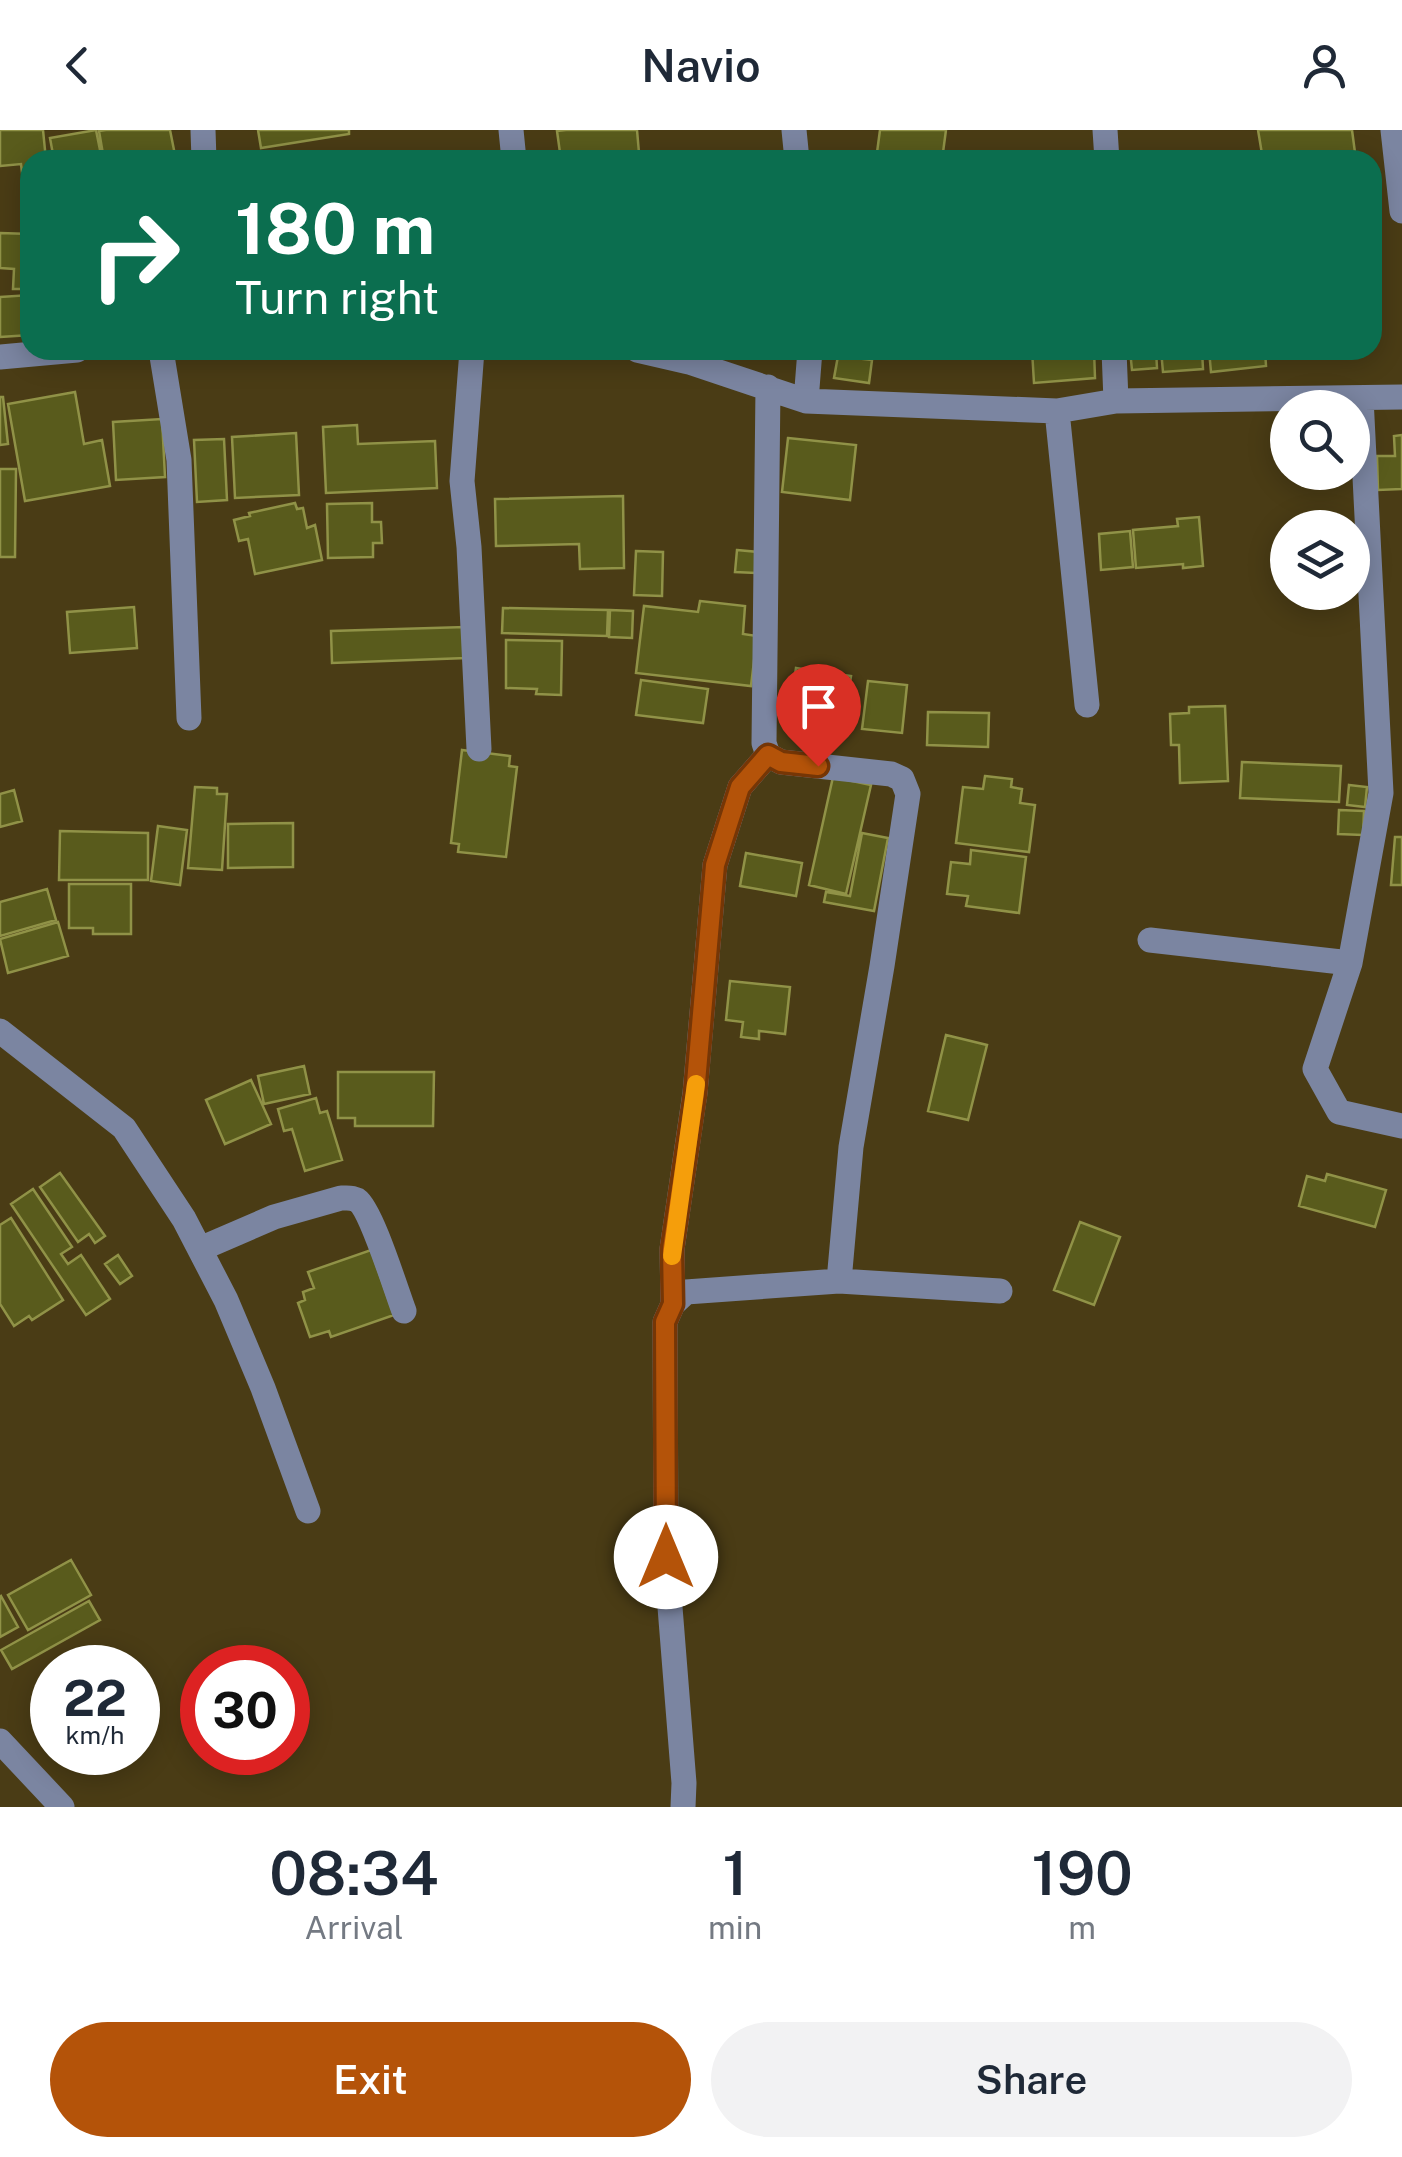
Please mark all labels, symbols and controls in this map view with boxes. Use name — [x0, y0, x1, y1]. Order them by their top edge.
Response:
icon: back — [50, 38, 105, 93]
icon: person — [1297, 38, 1352, 93]
text: Navio — [641, 39, 761, 92]
text: 180 m — [235, 187, 435, 270]
icon: right — [70, 190, 200, 320]
text: Turn right — [235, 271, 439, 324]
map controls — [1270, 390, 1370, 610]
button: search — [1270, 390, 1370, 490]
button: layers — [1270, 510, 1370, 610]
pin — [776, 664, 861, 767]
icon: arrive — [791, 679, 846, 734]
position arrow — [614, 1505, 718, 1609]
speed limit sign: 30 — [180, 1645, 310, 1775]
text: 22 — [63, 1668, 127, 1727]
text: km/h — [66, 1720, 124, 1750]
text: 08:34 — [269, 1838, 439, 1909]
text: 1 — [723, 1838, 748, 1909]
text: 190 — [1032, 1838, 1133, 1909]
text: Arrival — [305, 1909, 403, 1946]
text: min — [708, 1909, 762, 1946]
text: m — [1068, 1909, 1096, 1946]
button: Exit — [50, 2022, 691, 2137]
button: Share — [711, 2022, 1352, 2137]

